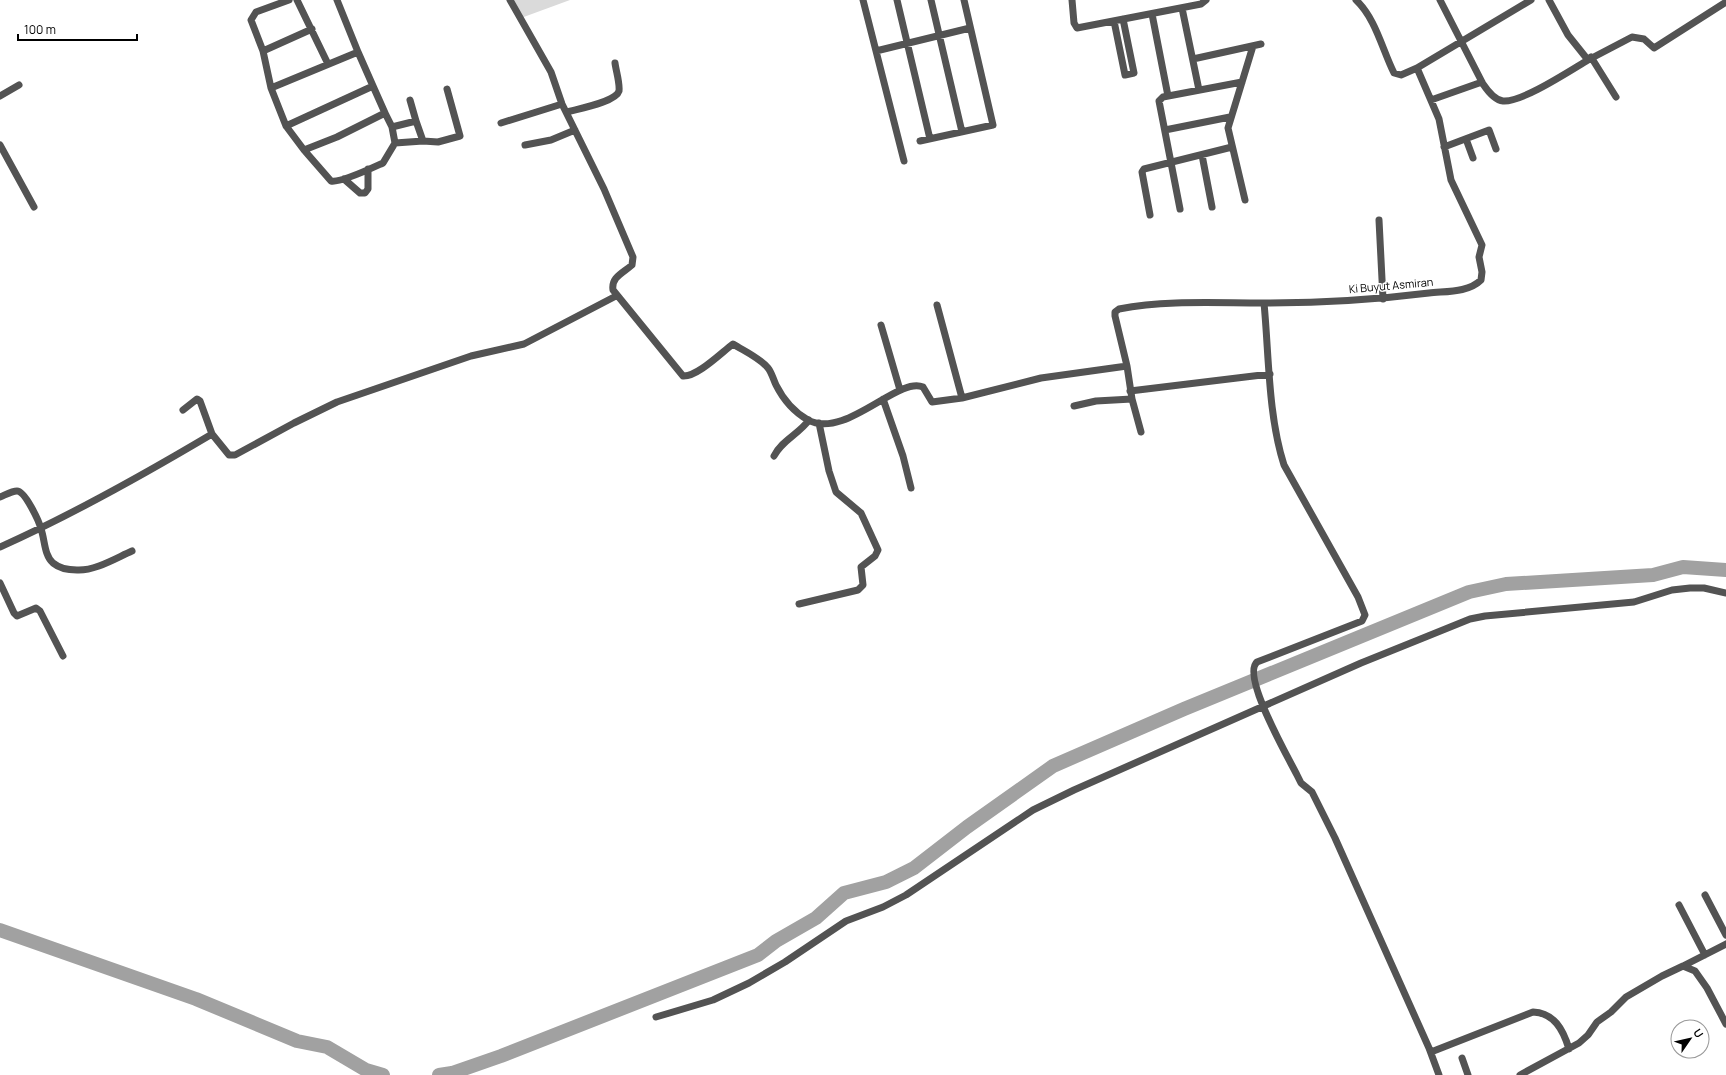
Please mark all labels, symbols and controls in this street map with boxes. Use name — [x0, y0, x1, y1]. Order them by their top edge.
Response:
scale bar — [18, 16, 137, 42]
text: 100 m — [24, 21, 56, 38]
street label: Ki Buyut Asmiran — [1348, 274, 1434, 296]
north arrow — [1670, 1019, 1710, 1059]
text: U — [1690, 1026, 1707, 1041]

